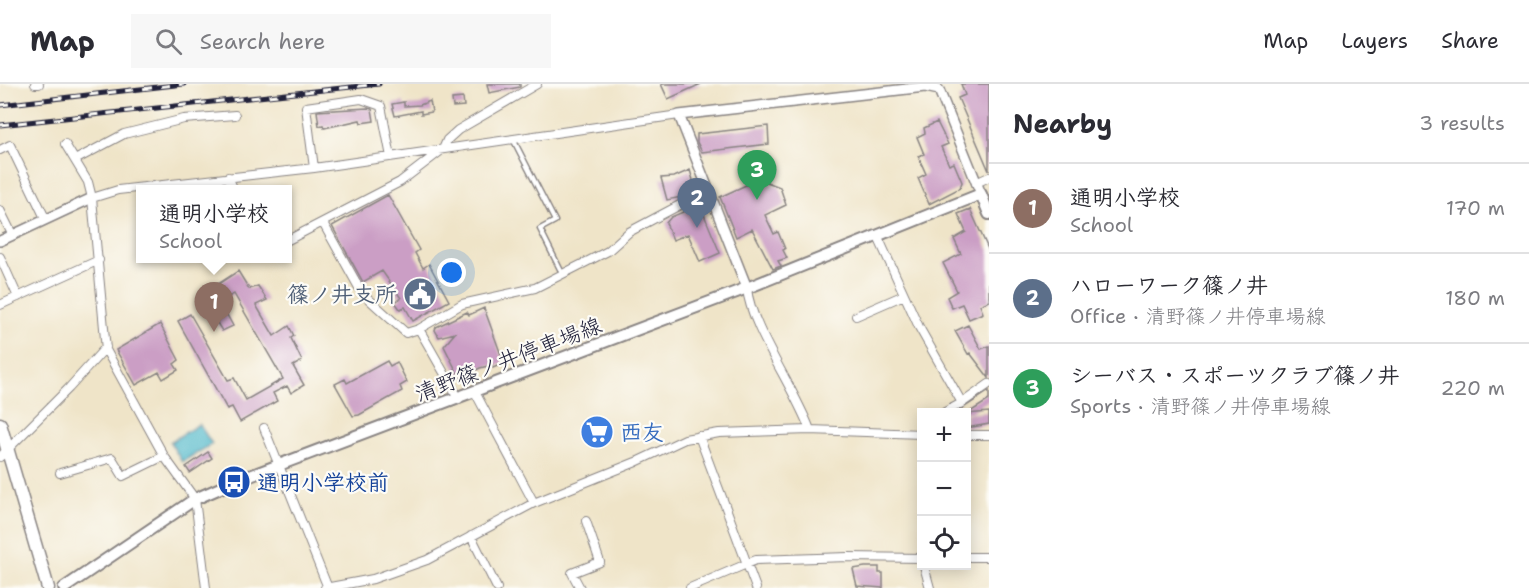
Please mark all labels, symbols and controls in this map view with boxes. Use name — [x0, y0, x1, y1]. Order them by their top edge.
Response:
search box — [131, 14, 551, 68]
text: Map — [30, 22, 95, 60]
icon: search — [152, 25, 185, 58]
text: Search here — [200, 27, 325, 56]
text: Map — [1263, 27, 1308, 55]
text: Layers — [1341, 27, 1408, 55]
text: Share — [1441, 27, 1499, 55]
text: Nearby — [1013, 106, 1112, 141]
text: 3 results — [1419, 110, 1505, 136]
pin: 3 — [738, 150, 777, 200]
pin: 2 — [678, 178, 716, 228]
text: 通明小学校 — [1070, 183, 1180, 212]
popup — [136, 185, 292, 263]
text: 1 — [1028, 195, 1037, 221]
text: 170 m — [1446, 195, 1505, 221]
text: 通明小学校 — [159, 199, 269, 228]
text: School — [1070, 212, 1133, 238]
text: School — [159, 228, 222, 254]
your location — [437, 258, 466, 287]
text: ハローワーク篠ノ井 — [1070, 271, 1268, 300]
public building icon: 篠ノ井支所 — [402, 276, 438, 312]
place label: 篠ノ井支所 — [287, 280, 397, 309]
pin: 1 — [194, 282, 234, 332]
text: 2 — [1026, 285, 1040, 311]
text: 180 m — [1445, 285, 1505, 311]
text: Office · 清野篠ノ井停車場線 — [1070, 303, 1326, 329]
street label: 清野篠ノ井停車場線 — [411, 310, 606, 408]
text: シーバス・スポーツクラブ篠ノ井 — [1070, 361, 1400, 390]
text: 3 — [1026, 375, 1040, 401]
text: 220 m — [1441, 375, 1505, 401]
text: Sports · 清野篠ノ井停車場線 — [1070, 393, 1331, 419]
map controls — [917, 408, 971, 570]
button: + — [917, 408, 971, 462]
supermarket icon: 西友 — [579, 414, 615, 450]
place label: 西友 — [620, 418, 664, 447]
button: − — [917, 462, 971, 516]
bus stop icon: 通明小学校前 — [216, 464, 252, 500]
place label: 通明小学校前 — [257, 468, 389, 497]
button: locate — [917, 516, 971, 570]

